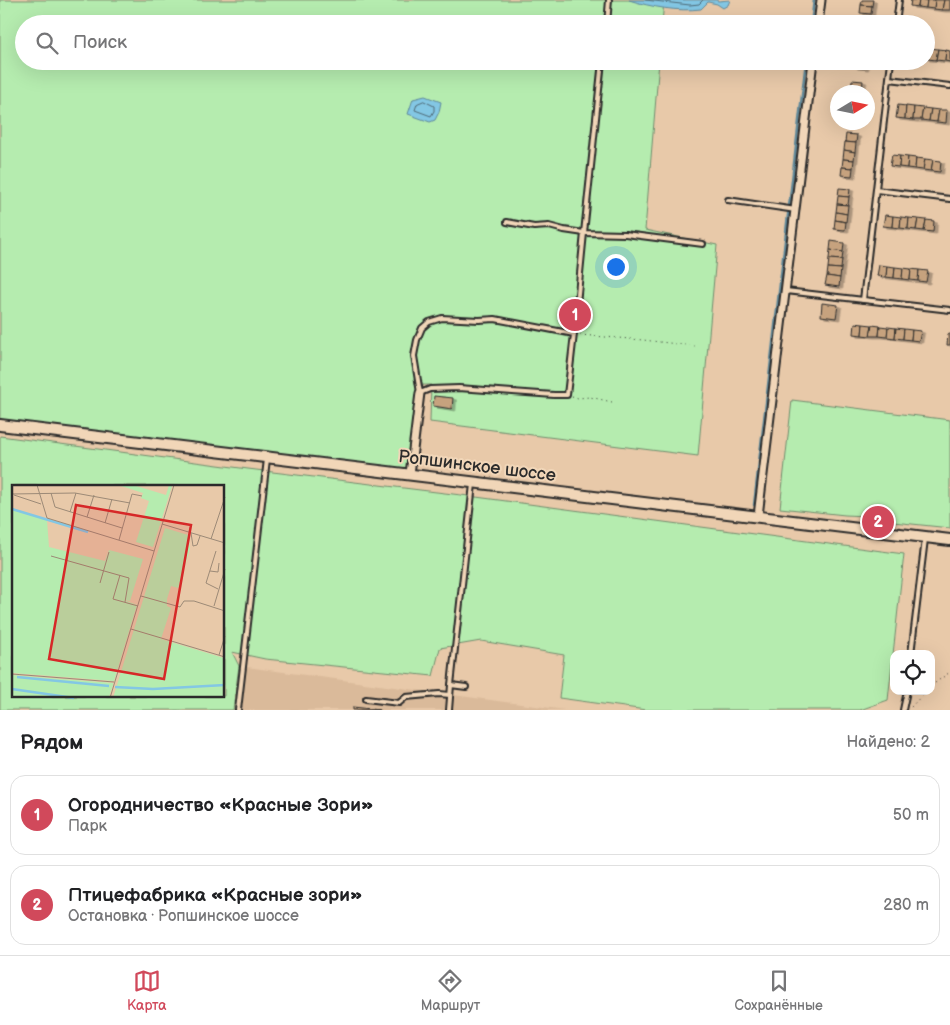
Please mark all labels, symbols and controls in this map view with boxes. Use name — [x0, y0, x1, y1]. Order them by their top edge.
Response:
search box — [15, 15, 935, 70]
icon: search — [33, 29, 61, 57]
text: Поиск — [73, 31, 127, 54]
north arrow — [830, 85, 875, 130]
your location — [603, 254, 629, 280]
pin: 1 — [559, 296, 591, 334]
street label: Ропшинское шоссе — [397, 446, 557, 486]
inset map — [12, 485, 225, 698]
pin: 2 — [862, 503, 894, 541]
map controls — [890, 650, 935, 695]
button: locate — [890, 650, 935, 695]
text: Рядом — [20, 730, 83, 755]
text: Найдено: 2 — [846, 733, 930, 752]
text: Огородничество «Красные Зори» — [68, 794, 373, 817]
text: 1 — [34, 806, 40, 825]
text: 50 m — [893, 806, 929, 825]
text: Парк — [68, 817, 107, 836]
text: Птицефабрика «Красные зори» — [68, 884, 362, 907]
text: 2 — [32, 896, 42, 915]
text: 280 m — [883, 896, 929, 915]
text: Остановка · Ропшинское шоссе — [68, 907, 299, 926]
tab: Карта — [127, 967, 167, 1014]
tab: Маршрут — [421, 967, 480, 1014]
tab: Сохранённые — [734, 967, 823, 1014]

